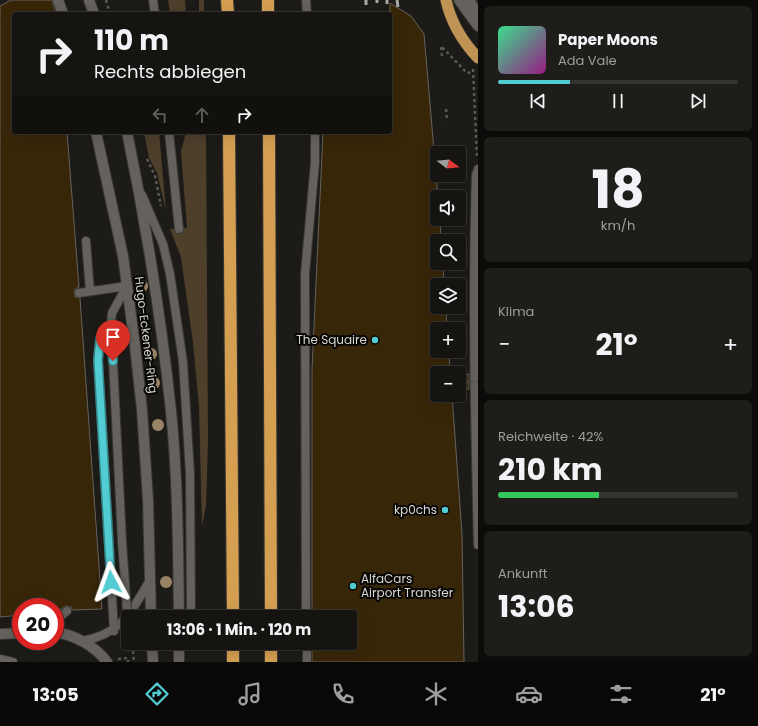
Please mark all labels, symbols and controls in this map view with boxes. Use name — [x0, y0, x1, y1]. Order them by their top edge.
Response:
text: 110 m — [94, 21, 169, 60]
icon: right — [28, 28, 80, 80]
text: Paper Moons — [558, 29, 658, 50]
text: Ada Vale — [558, 51, 617, 70]
text: Rechts abbiegen — [94, 59, 246, 84]
icon: previous — [527, 90, 549, 112]
icon: pause — [607, 90, 629, 112]
icon: next — [687, 90, 709, 112]
icon: left — [149, 104, 171, 126]
icon: ahead — [191, 104, 213, 126]
icon: right — [233, 104, 255, 126]
north arrow — [430, 146, 466, 182]
map controls — [430, 146, 466, 402]
text: 18 — [591, 153, 645, 226]
button: sound — [430, 190, 466, 226]
text: km/h — [601, 216, 635, 235]
button: search — [430, 234, 466, 270]
street label: Hugo-Eckener-Ring — [131, 275, 162, 394]
button: layers — [430, 278, 466, 314]
text: Klima — [498, 302, 534, 321]
pin — [96, 320, 130, 361]
button: + — [430, 322, 466, 358]
text: 21° — [595, 323, 638, 366]
icon: arrive — [102, 326, 124, 348]
text: − — [498, 329, 510, 360]
text: + — [723, 329, 738, 360]
place label: The Squaire — [296, 331, 367, 348]
marker: The Squaire — [370, 335, 380, 345]
button: − — [430, 366, 466, 402]
text: Reichweite · 42% — [498, 427, 603, 446]
text: 210 km — [498, 448, 603, 491]
place label: kp0chs — [394, 501, 437, 518]
marker: kp0chs — [440, 505, 450, 515]
position arrow — [90, 561, 132, 603]
text: Ankunft — [498, 564, 547, 583]
place label: AlfaCars Airport Transfer — [361, 570, 454, 601]
marker: AlfaCars Airport Transfer — [348, 581, 358, 591]
text: 13:06 — [498, 585, 575, 628]
speed limit sign: 20 — [12, 598, 64, 650]
text: 13:06 · 1 Min. · 120 m — [167, 619, 311, 640]
icon: directions — [143, 680, 171, 708]
icon: music — [236, 680, 264, 708]
icon: phone — [329, 680, 357, 708]
icon: climate — [422, 680, 450, 708]
icon: car — [515, 680, 543, 708]
icon: filters — [607, 680, 635, 708]
text: 13:05 — [32, 682, 79, 707]
text: 21° — [700, 682, 726, 707]

